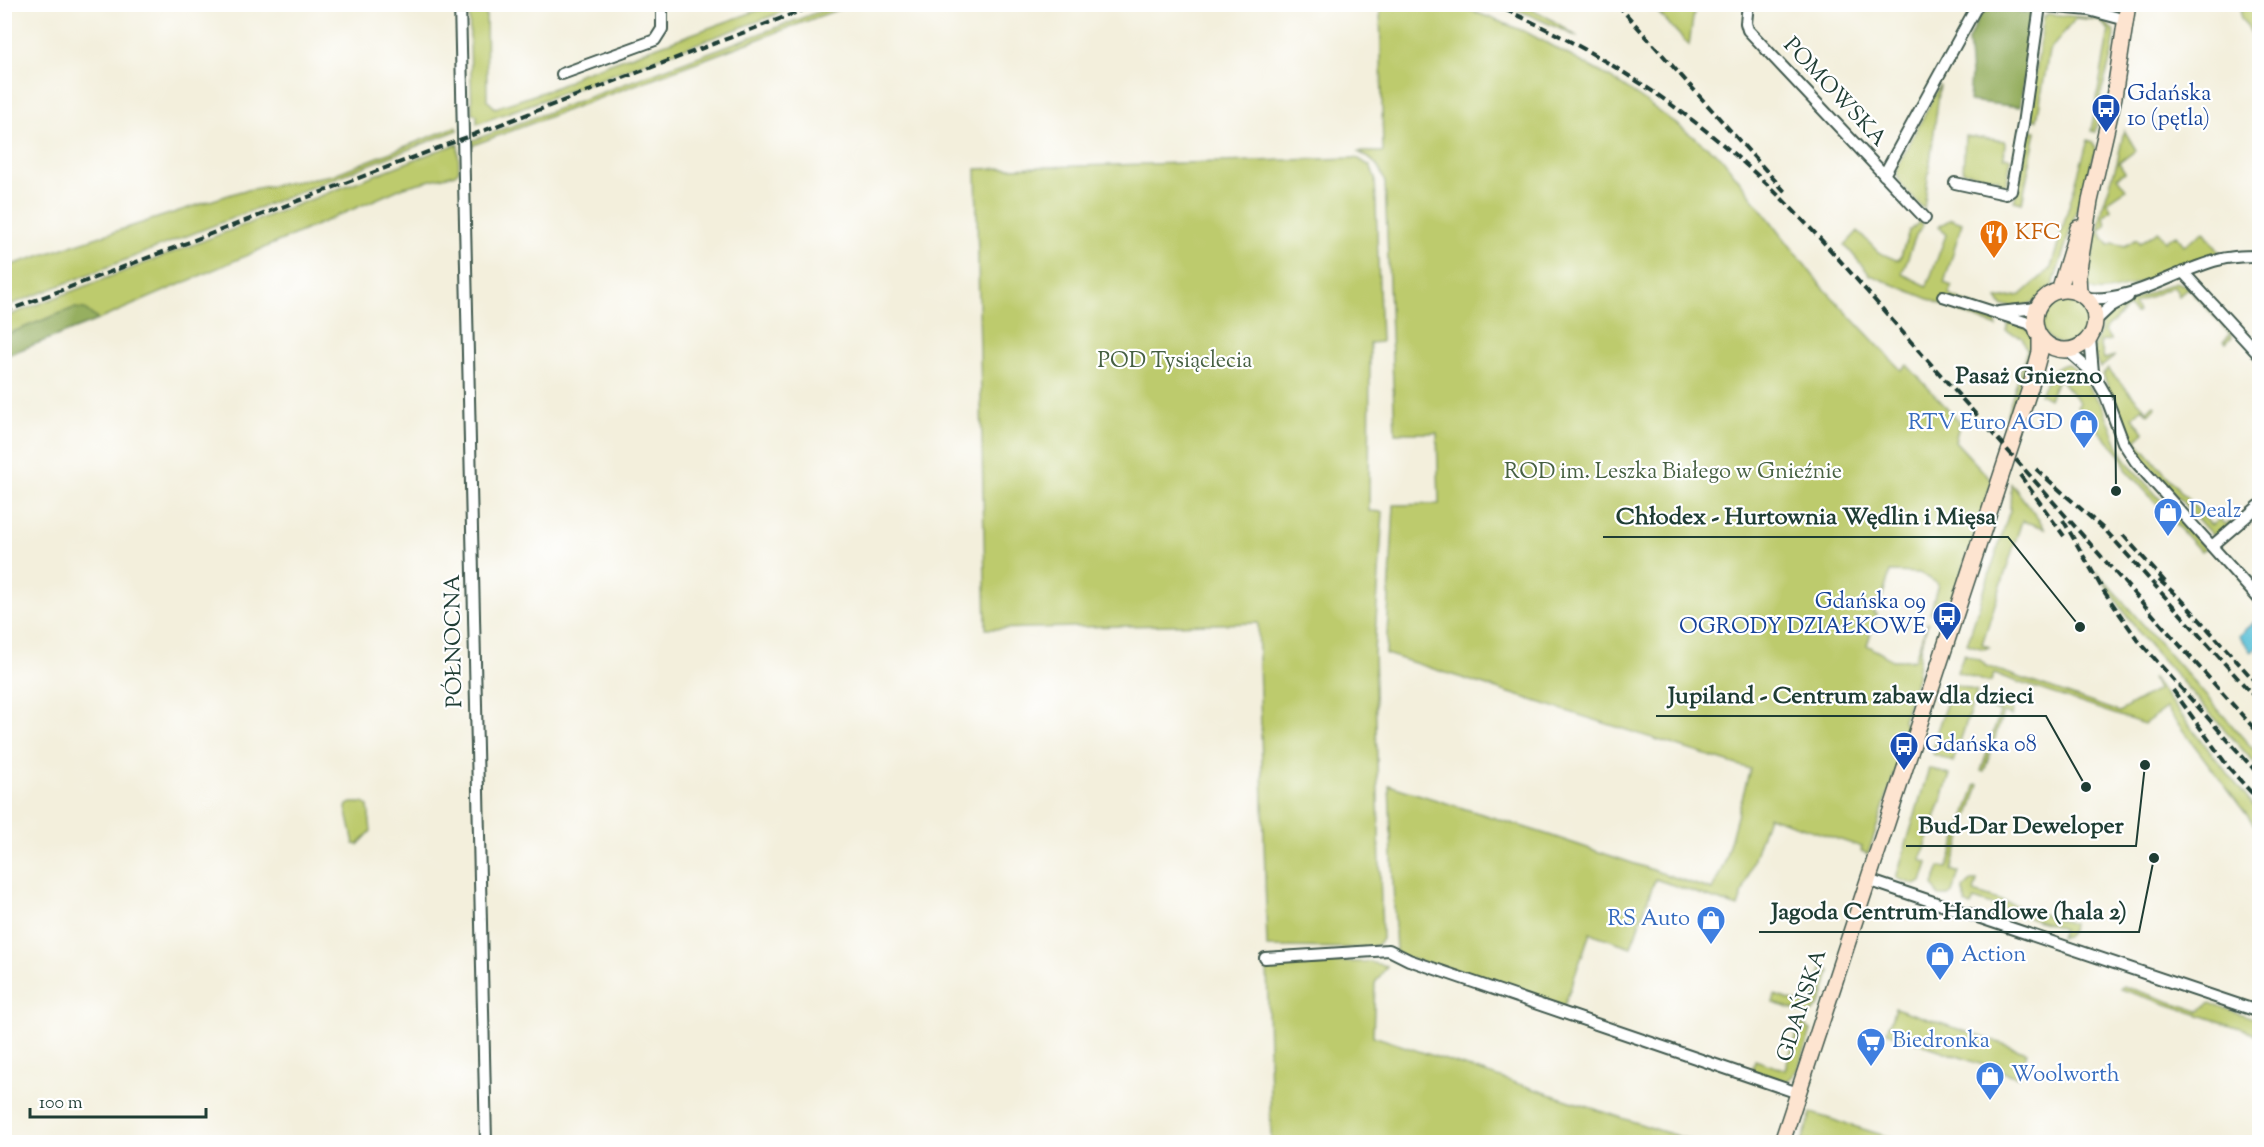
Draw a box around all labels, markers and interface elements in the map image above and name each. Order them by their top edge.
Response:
street label: POMOWSKA [1775,31,1893,155]
place label: Gdańska 10 (pętla) [2127,79,2211,136]
bus stop icon: Gdańska 10 (pętla) [2090,92,2122,134]
restaurant icon: KFC [1978,218,2010,260]
place label: KFC [2015,218,2061,250]
park label: POD Tysiąclecia [1098,346,1252,378]
callout: Pasaż Gniezno [1944,354,2115,396]
text: Pasaż Gniezno [1956,360,2102,394]
place label: RTV Euro AGD [1908,408,2063,440]
shop icon: RTV Euro AGD [2068,408,2100,450]
park label: ROD im. Leszka Białego w Gnieźnie [1504,457,1842,489]
callout: Chłodex - Hurtownia Wędlin i Mięsa [1603,495,2008,537]
shop icon: Dealz [2152,496,2184,538]
place label: Dealz [2189,496,2241,528]
text: Chłodex - Hurtownia Wędlin i Mięsa [1616,501,1997,535]
street label: PÓŁNOCNA [437,574,472,708]
place label: Gdańska 09 OGRODY DZIAŁKOWE [1679,587,1926,644]
bus stop icon: Gdańska 09 OGRODY DZIAŁKOWE [1931,600,1963,642]
callout: Jupiland - Centrum zabaw dla dzieci [1656,674,2046,716]
text: Jupiland - Centrum zabaw dla dzieci [1666,680,2034,714]
bus stop icon: Gdańska 08 [1888,730,1920,772]
place label: Gdańska 08 [1925,730,2037,762]
callout: Bud-Dar Deweloper [1906,804,2136,846]
text: Bud-Dar Deweloper [1918,810,2125,844]
callout: Jagoda Centrum Handlowe (hala 2) [1759,890,2139,932]
text: Jagoda Centrum Handlowe (hala 2) [1769,896,2127,930]
place label: RS Auto [1607,904,1690,936]
shop icon: RS Auto [1695,904,1727,946]
shop icon: Action [1924,940,1956,982]
place label: Action [1961,940,2026,972]
street label: GDAŃSKA [1769,945,1836,1066]
supermarket icon: Biedronka [1855,1026,1887,1068]
place label: Biedronka [1892,1026,1990,1058]
shop icon: Woolworth [1974,1060,2006,1102]
place label: Woolworth [2011,1060,2120,1092]
scale bar [30,1081,206,1119]
text: 100 m [39,1091,83,1117]

